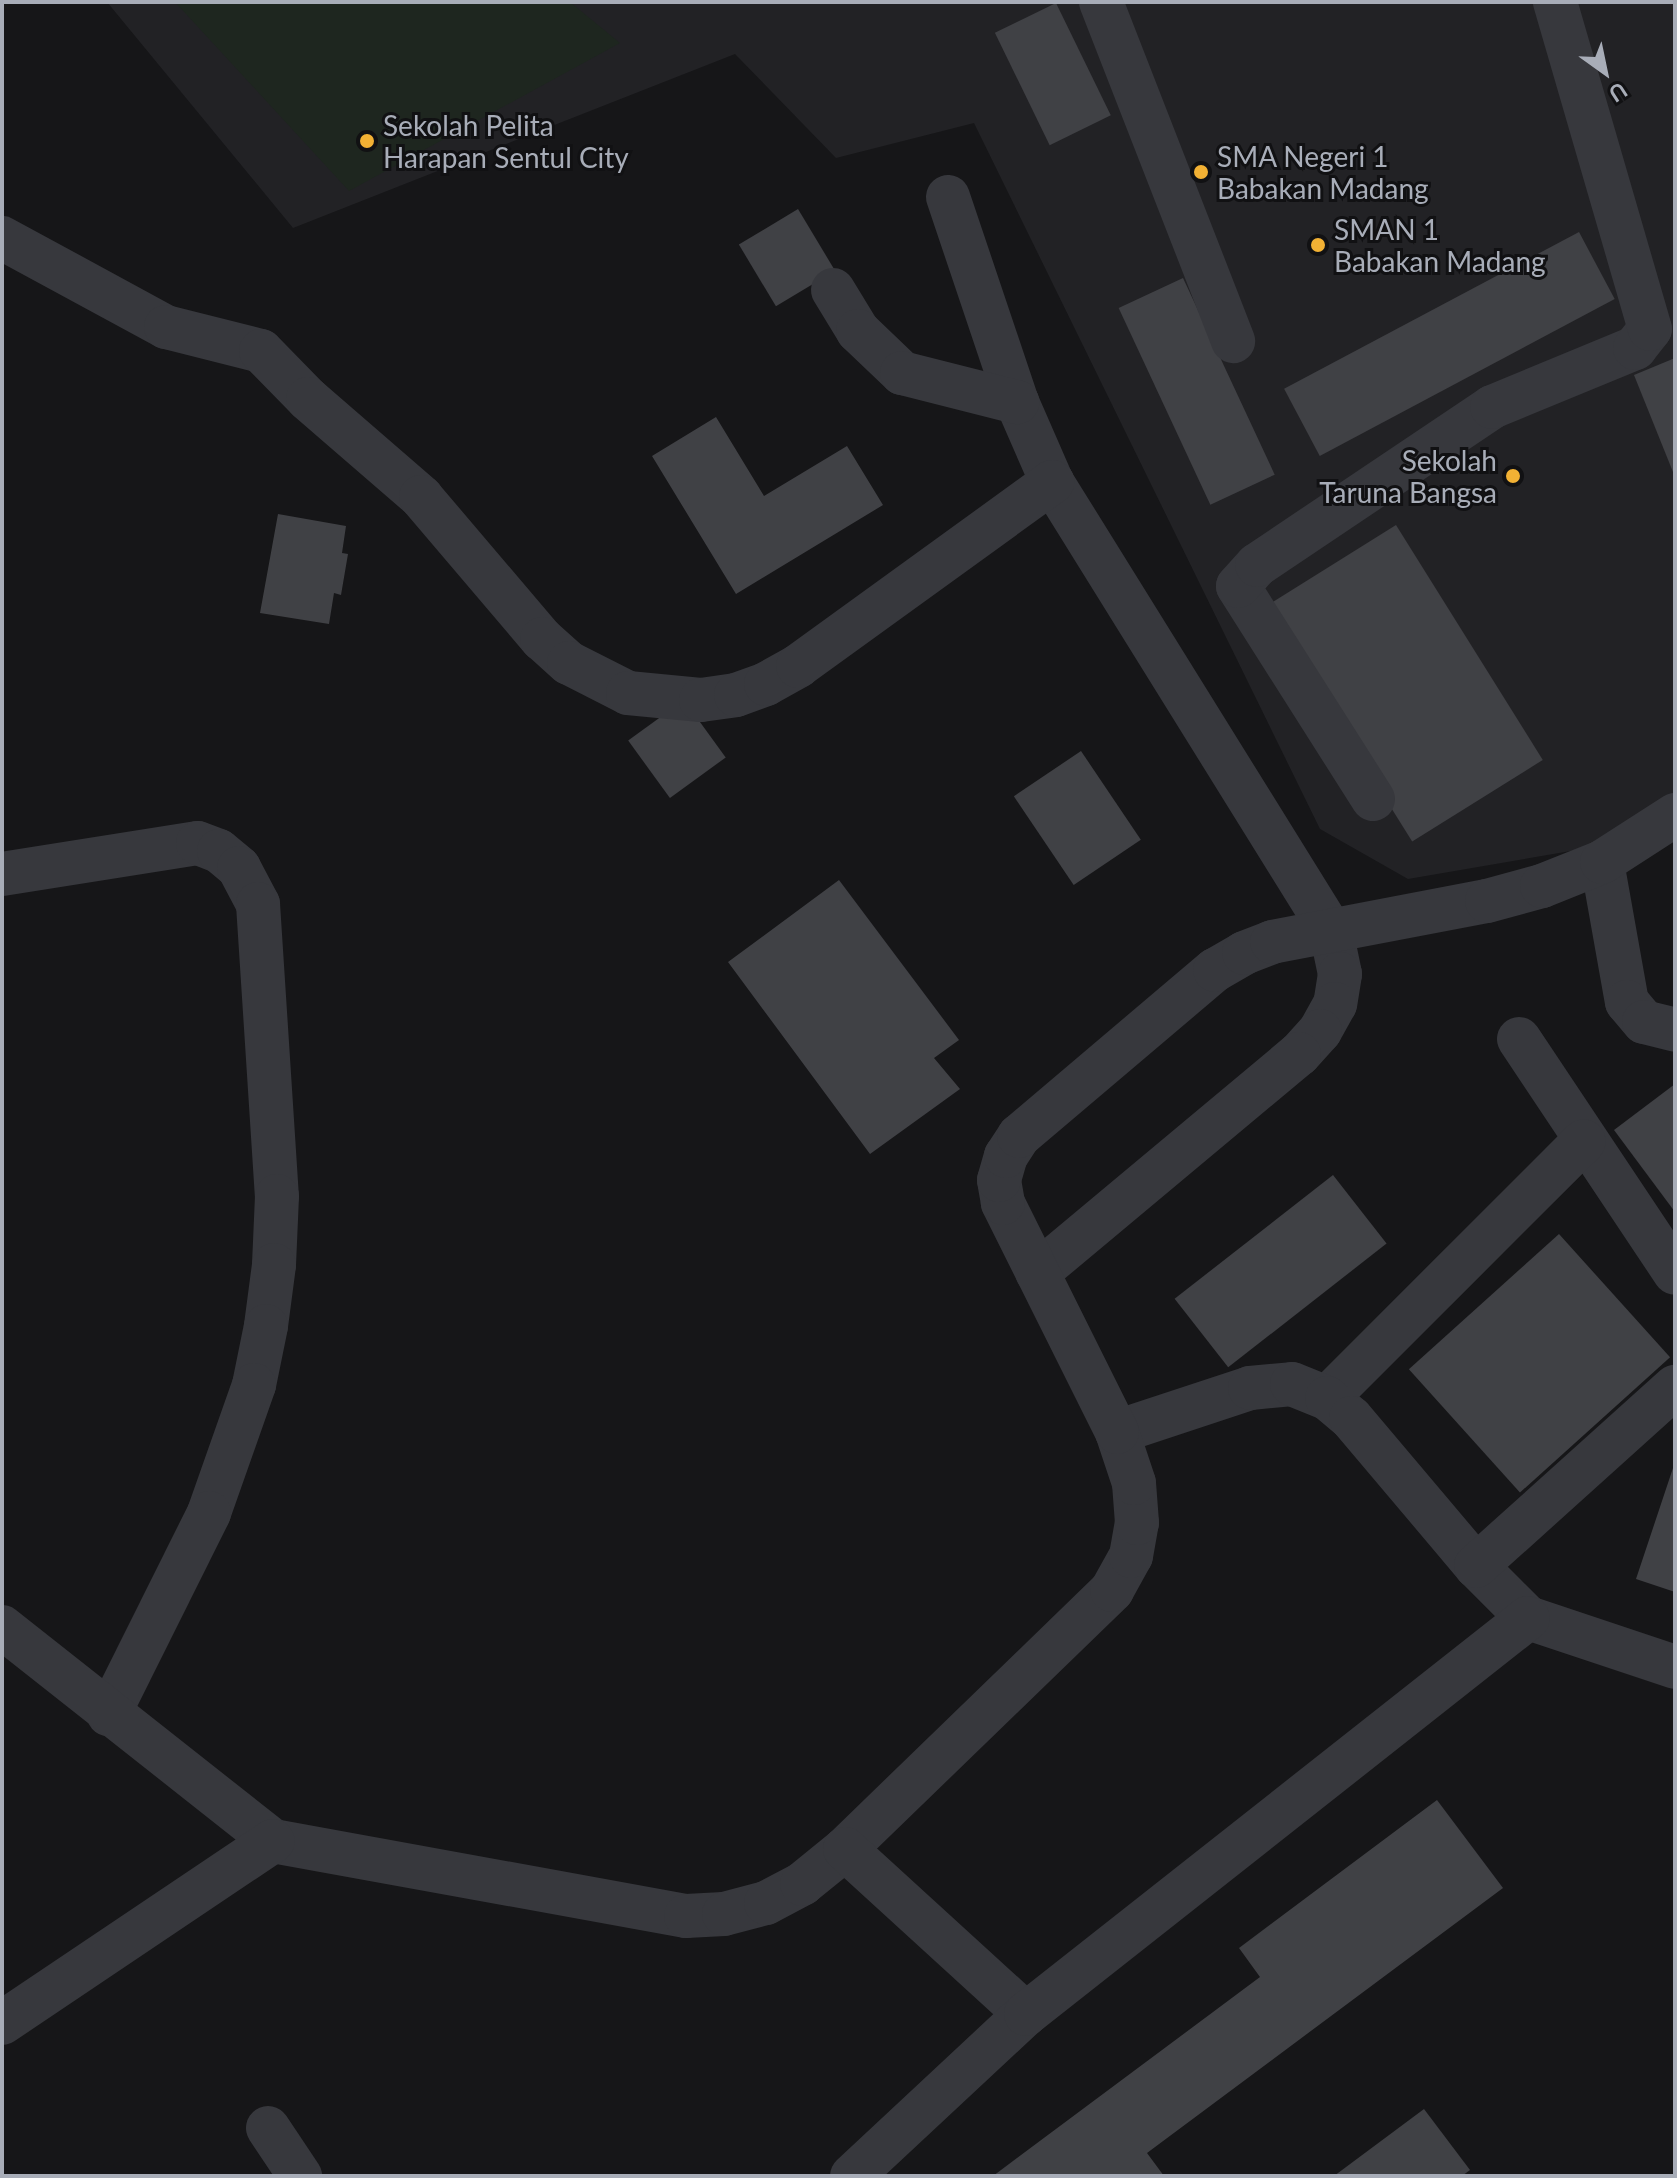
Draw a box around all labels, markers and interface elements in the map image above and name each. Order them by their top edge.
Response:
north arrow [1565,32,1645,112]
text: U [1604,77,1633,108]
place label: Sekolah Pelita Harapan Sentul City [383,108,629,174]
marker: Sekolah Pelita Harapan Sentul City [358,132,376,150]
place label: SMA Negeri 1 Babakan Madang [1217,139,1429,205]
marker: SMA Negeri 1 Babakan Madang [1192,163,1210,181]
place label: SMAN 1 Babakan Madang [1334,212,1546,278]
marker: SMAN 1 Babakan Madang [1309,236,1327,254]
place label: Sekolah Taruna Bangsa [1319,443,1497,509]
marker: Sekolah Taruna Bangsa [1504,467,1522,485]

